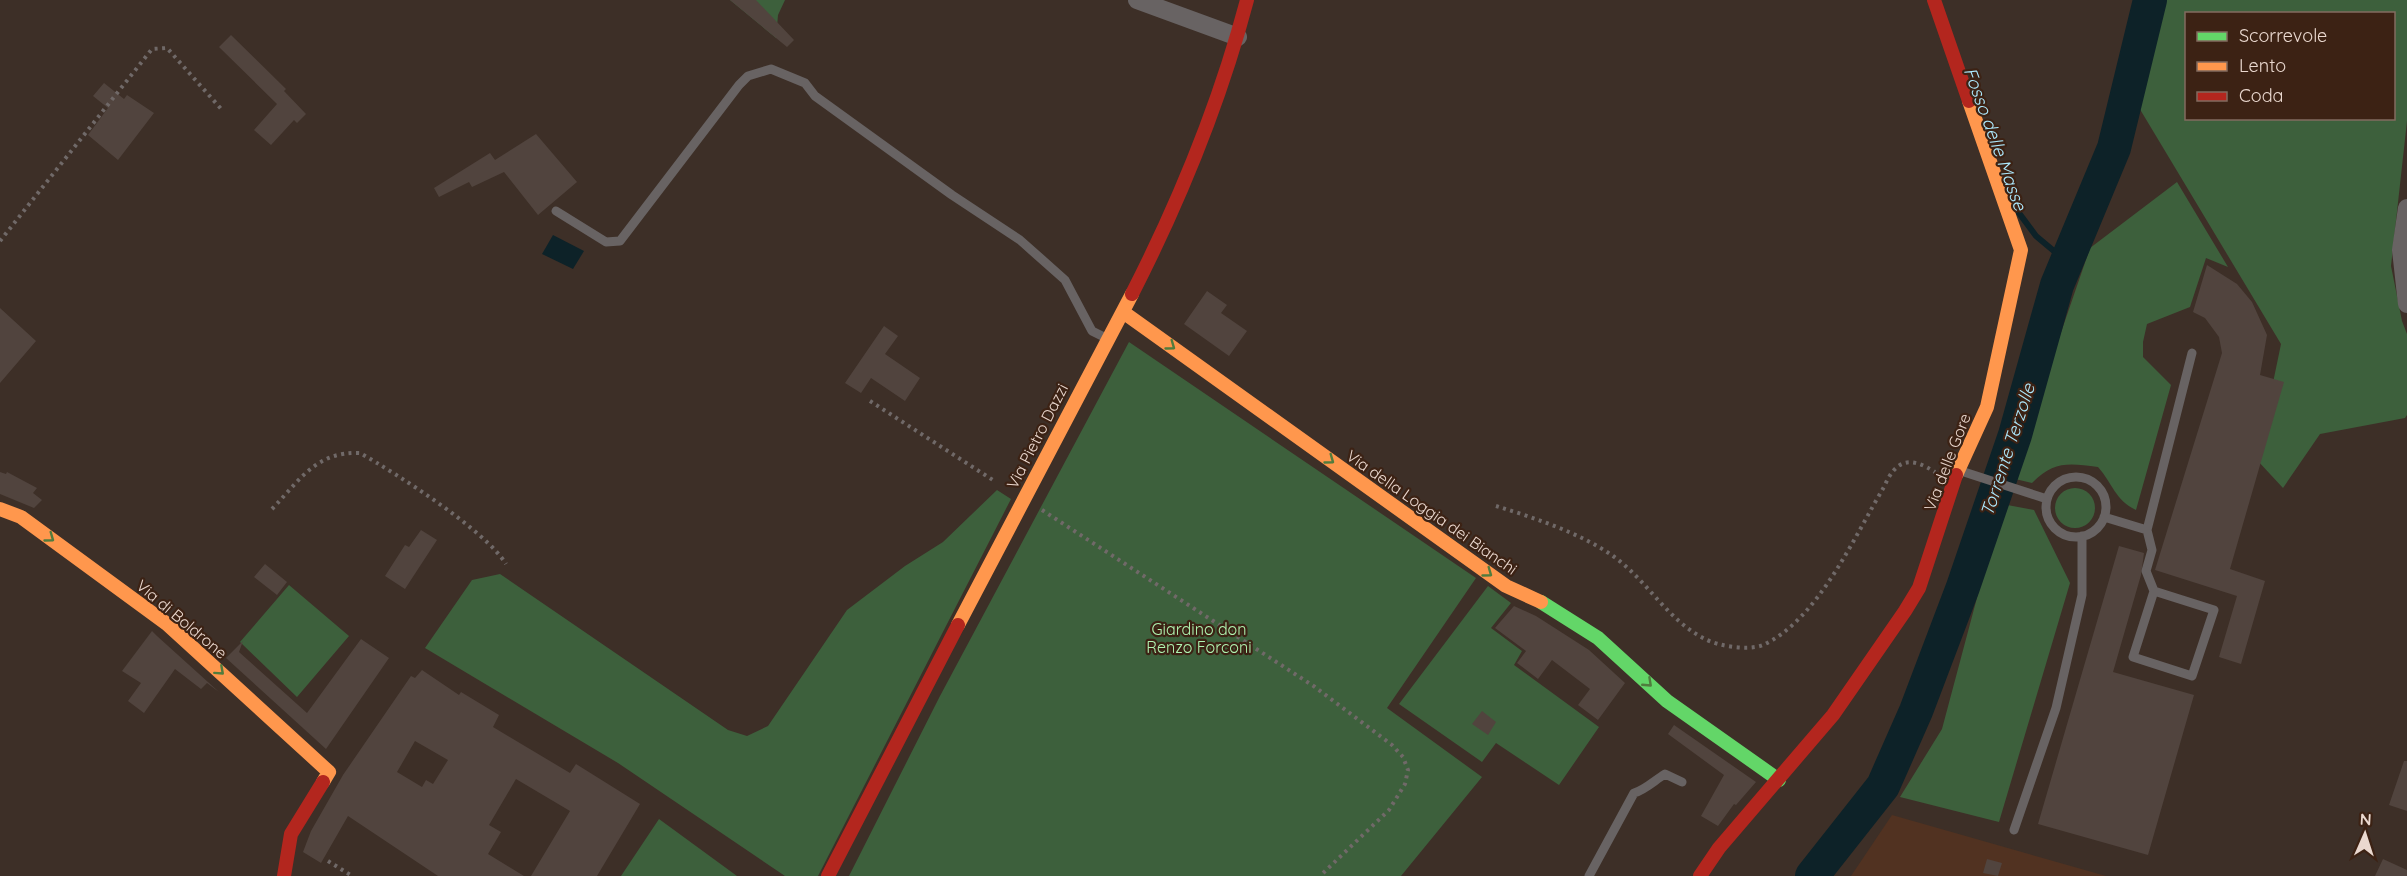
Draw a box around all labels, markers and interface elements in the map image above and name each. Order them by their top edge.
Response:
legend [2185,12,2395,120]
text: Scorrevole [2239,24,2327,47]
text: Lento [2239,54,2286,77]
water label: Fosso delle Masse [1959,64,2032,214]
text: Coda [2239,84,2283,107]
one-way arrow [1165,339,1176,350]
street label: Via Pietro Dazzi [1002,380,1072,492]
water label: Torrente Terzolle [1975,380,2040,519]
street label: Via delle Gore [1919,410,1975,514]
street label: Via della Loggia dei Bianchi [1343,445,1521,579]
one-way arrow [1323,453,1334,464]
one-way arrow [44,531,55,542]
one-way arrow [1482,566,1493,577]
street label: Via di Boldrone [132,575,232,663]
park label: Giardino don Renzo Forconi [1146,619,1252,657]
one-way arrow [212,664,223,675]
one-way arrow [1641,676,1651,687]
north arrow [2335,804,2395,864]
text: N [2359,809,2372,829]

